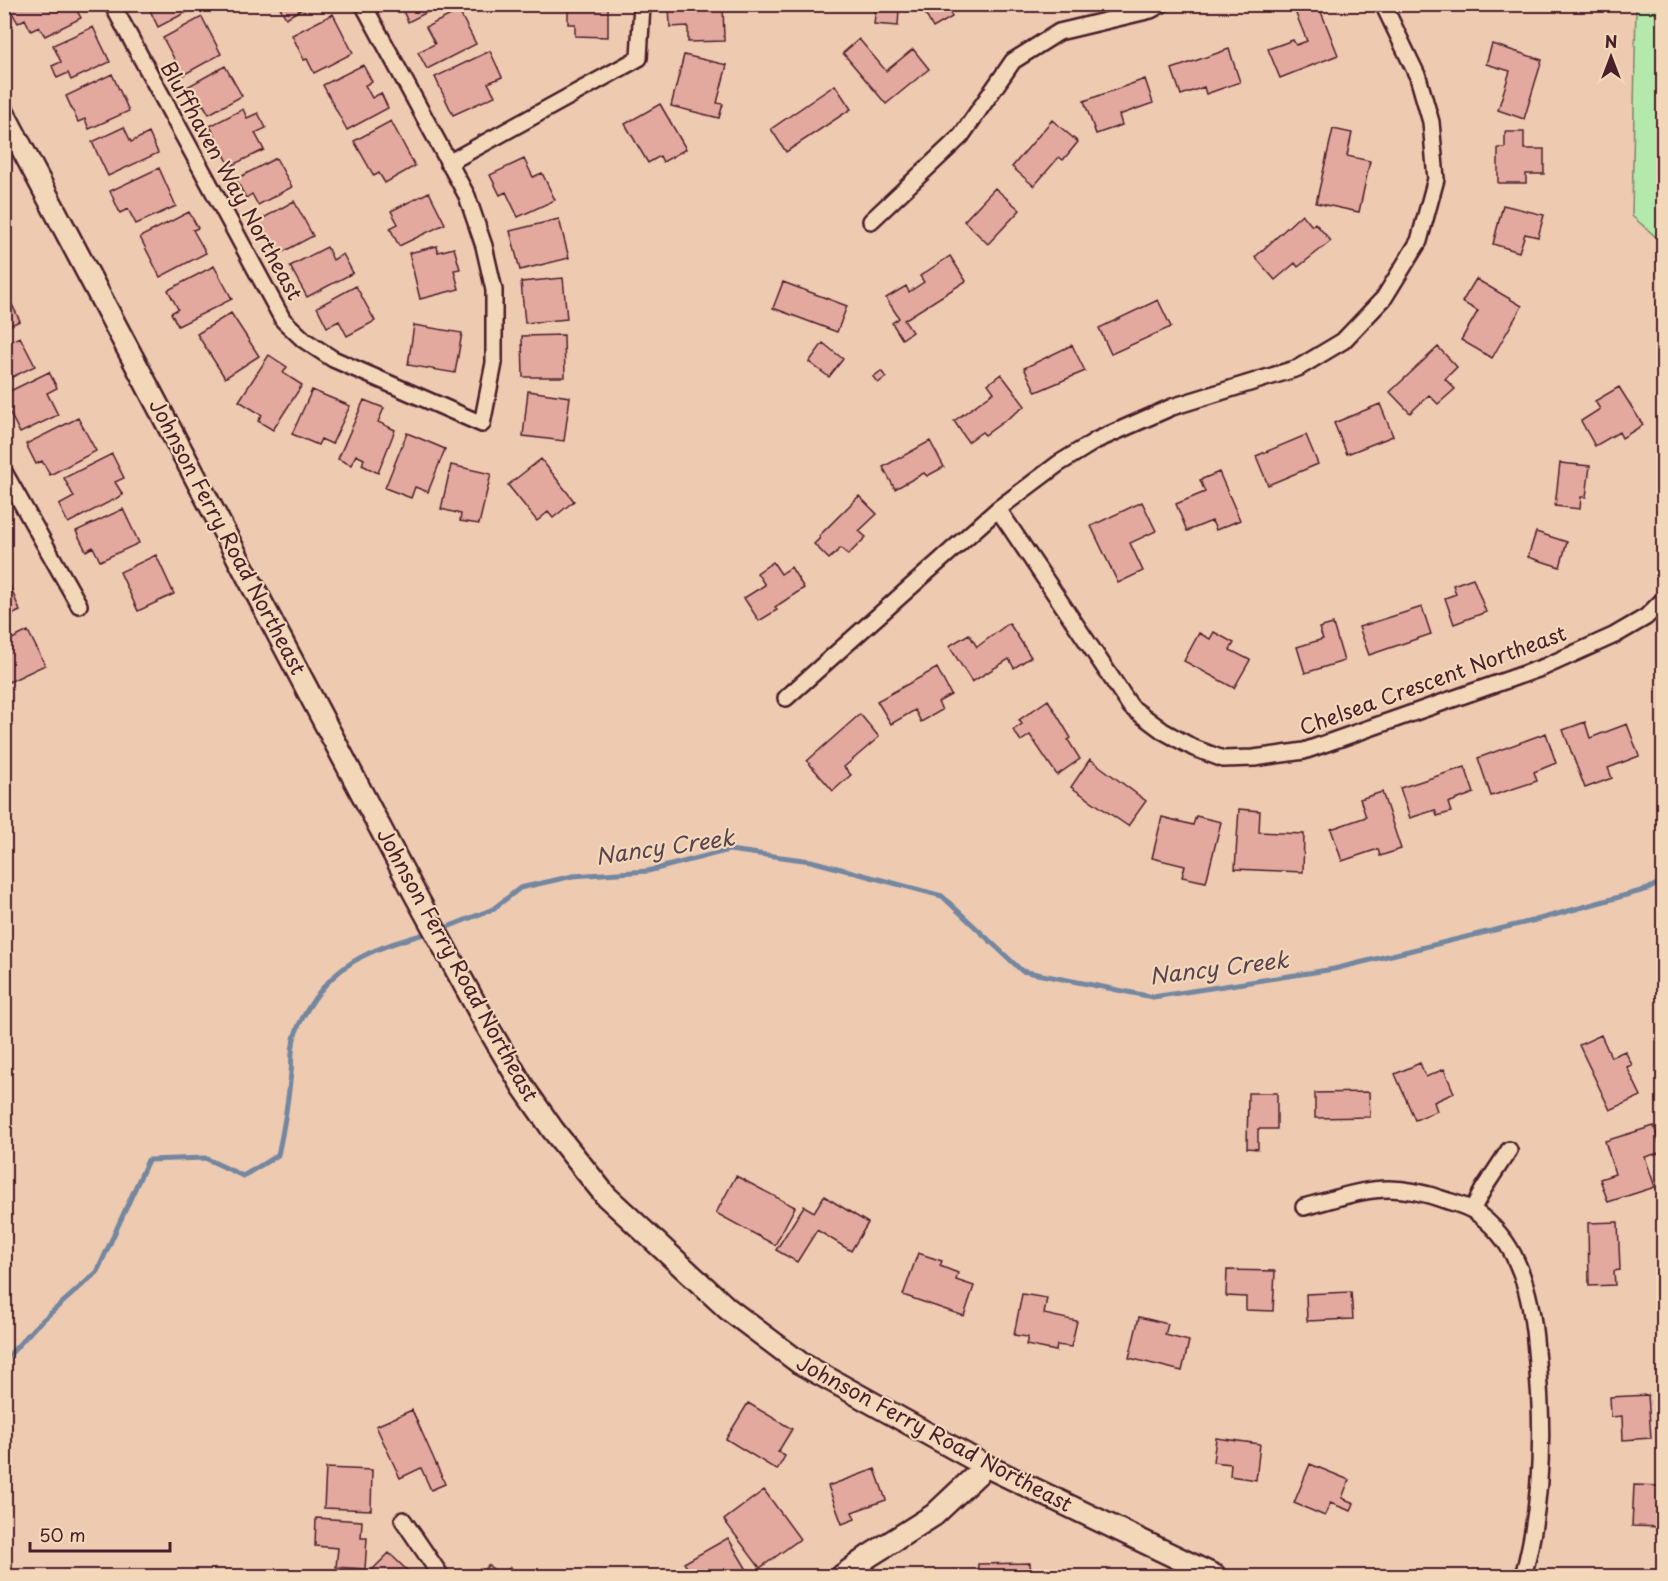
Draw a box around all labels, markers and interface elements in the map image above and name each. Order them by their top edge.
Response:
north arrow [1581,27,1641,87]
text: N [1605,29,1617,53]
street label: Bluffhaven Way Northeast [154,55,312,305]
street label: Johnson Ferry Road Northeast [142,392,315,680]
street label: Chelsea Crescent Northeast [1294,616,1570,742]
water label: Nancy Creek [593,819,738,872]
street label: Johnson Ferry Road Northeast [370,821,548,1107]
water label: Nancy Creek [1148,941,1292,991]
street label: Johnson Ferry Road Northeast [791,1346,1079,1519]
scale bar [30,1515,170,1553]
text: 50 m [39,1521,86,1548]

